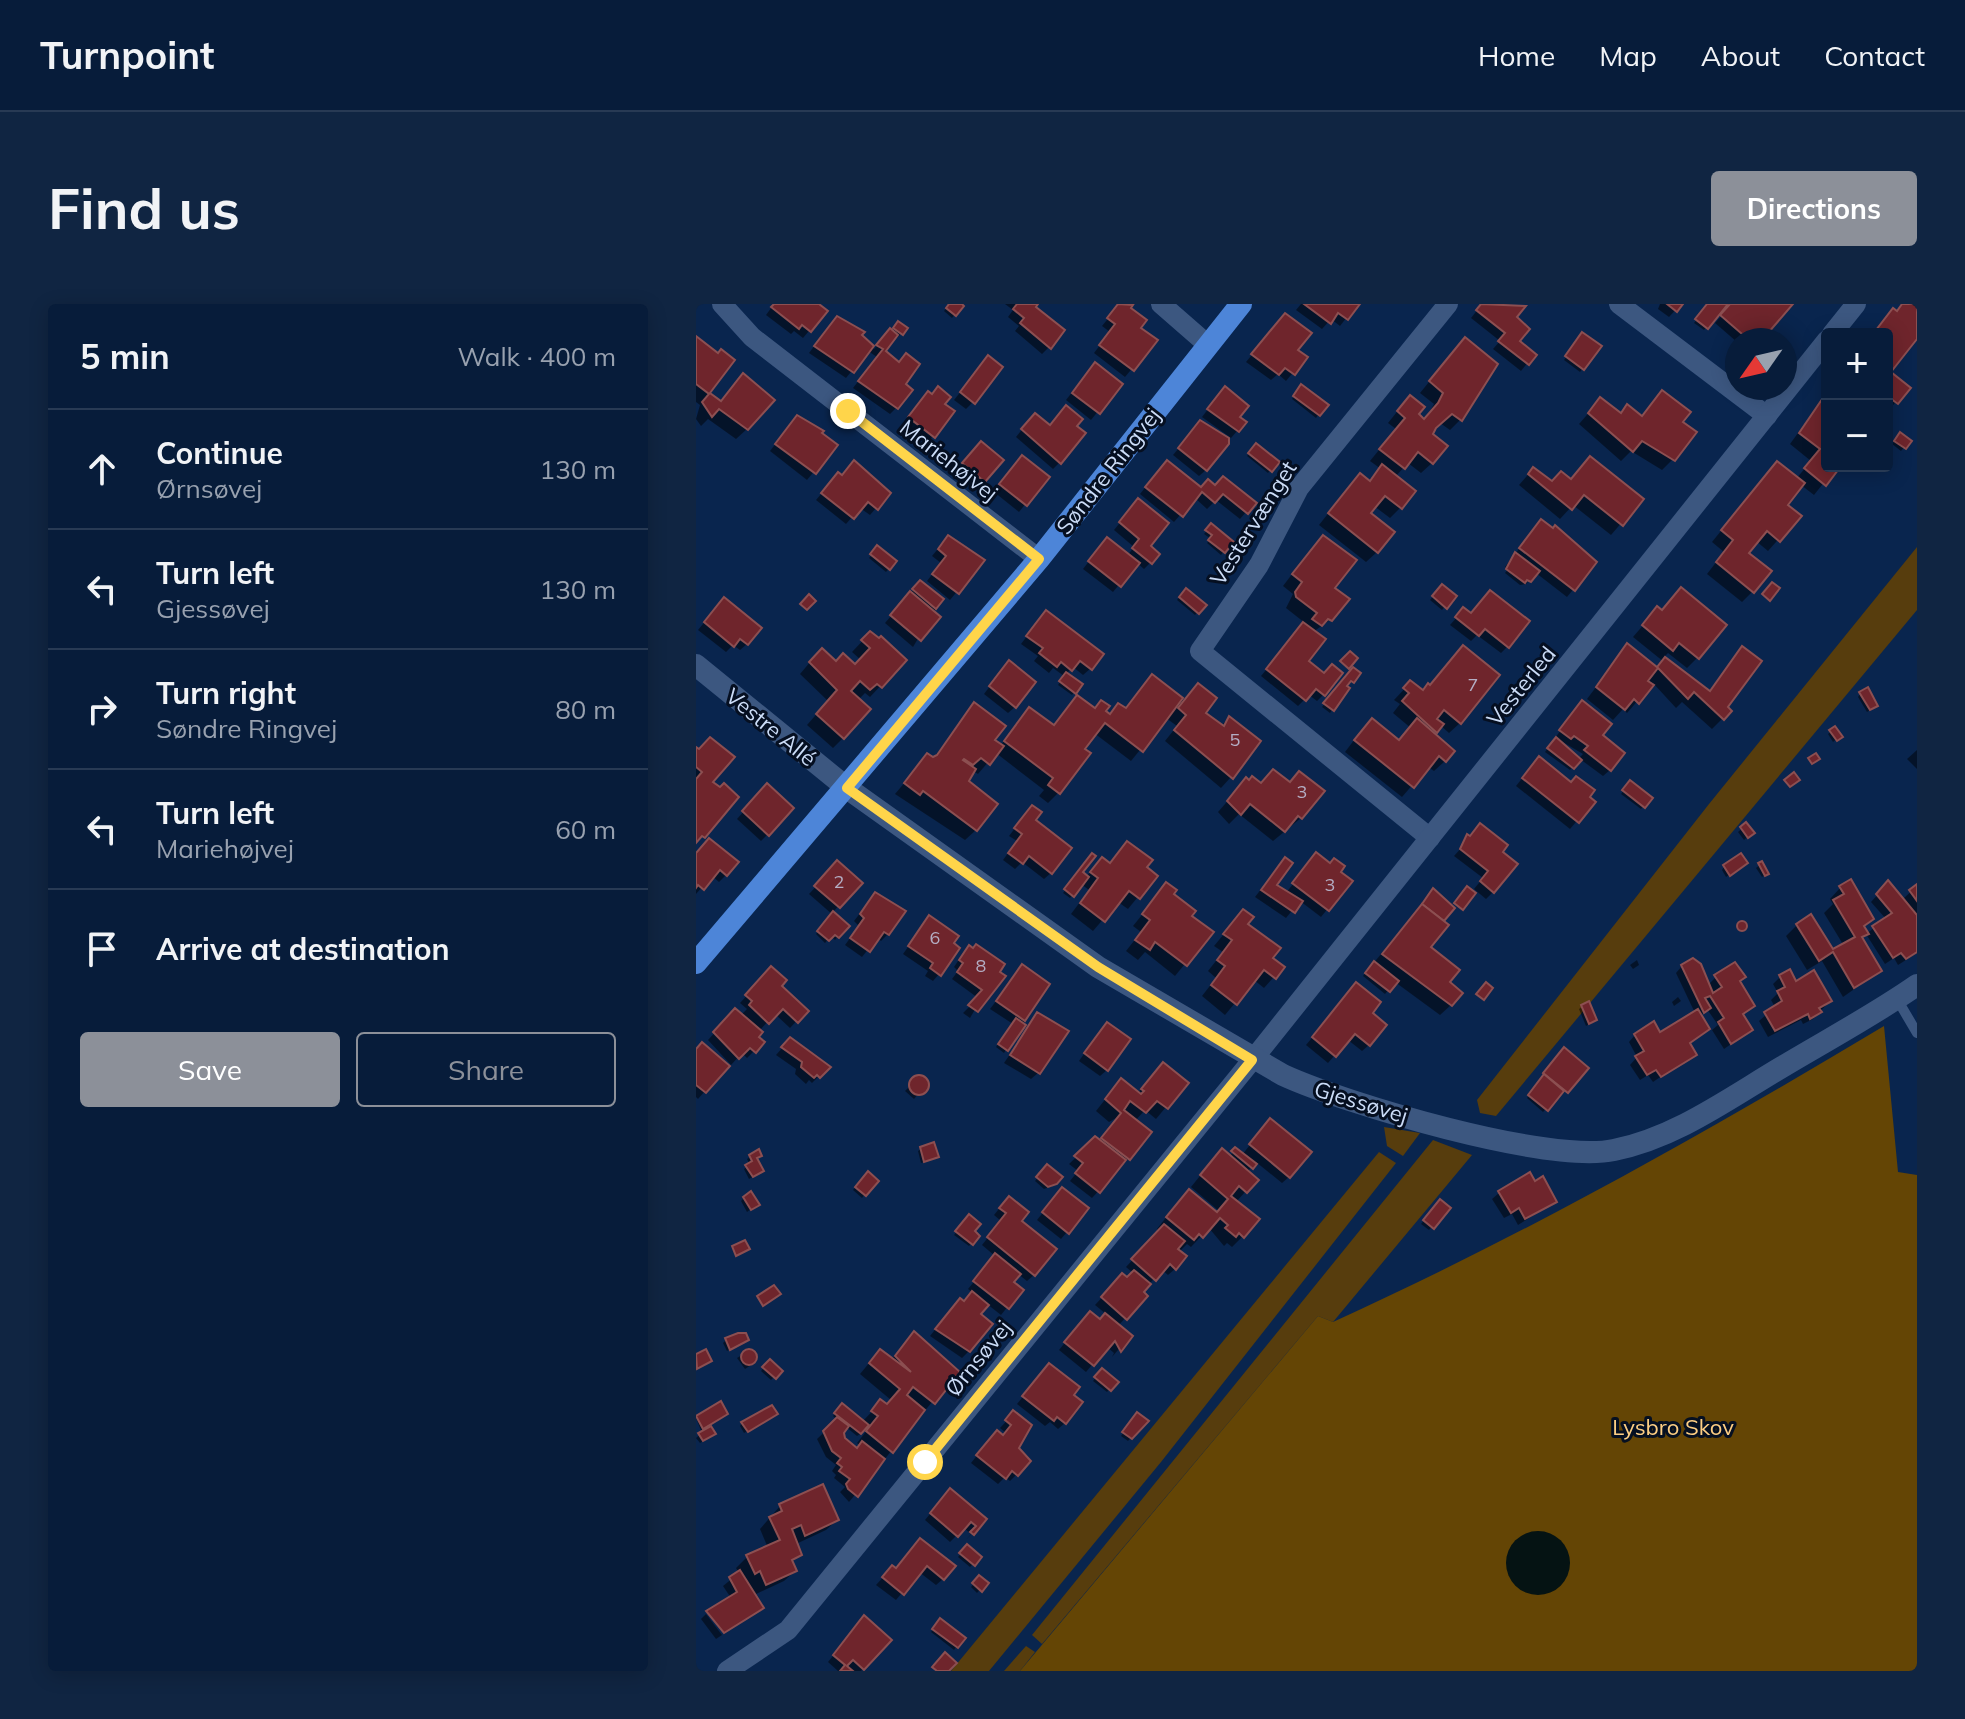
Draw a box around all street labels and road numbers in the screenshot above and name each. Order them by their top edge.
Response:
street label: Søndre Ringvej [1050,402,1166,540]
street label: Mariehøjvej [894,413,1004,507]
street label: Vestervænget [1204,455,1303,591]
street label: Vesterled [1480,640,1562,732]
street label: Vestre Allé [720,682,822,772]
street label: Gjessøvej [1311,1075,1411,1129]
street label: Ørnsøvej [939,1314,1017,1402]

